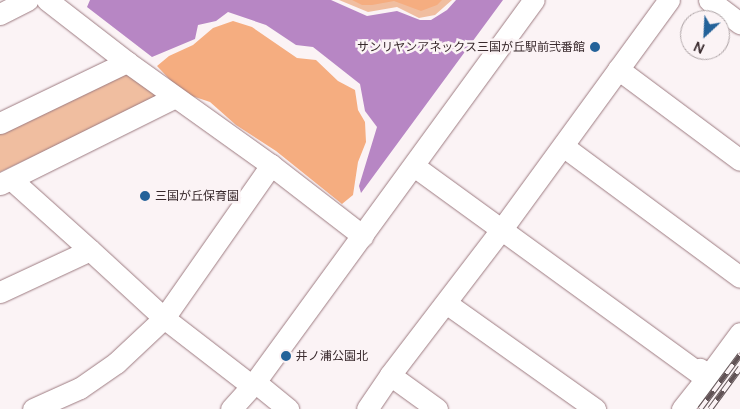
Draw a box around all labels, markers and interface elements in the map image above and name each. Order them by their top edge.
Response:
north arrow [680,10,730,60]
text: N [690,37,707,59]
place label: サンリヤンアネックス三国が丘駅前弐番館 [357,40,585,54]
marker: サンリヤンアネックス三国が丘駅前弐番館 [589,41,601,53]
place label: 三国が丘保育園 [155,189,239,203]
marker: 三国が丘保育園 [139,190,151,202]
place label: 井ノ浦公園北 [296,349,368,363]
marker: 井ノ浦公園北 [280,350,292,362]

